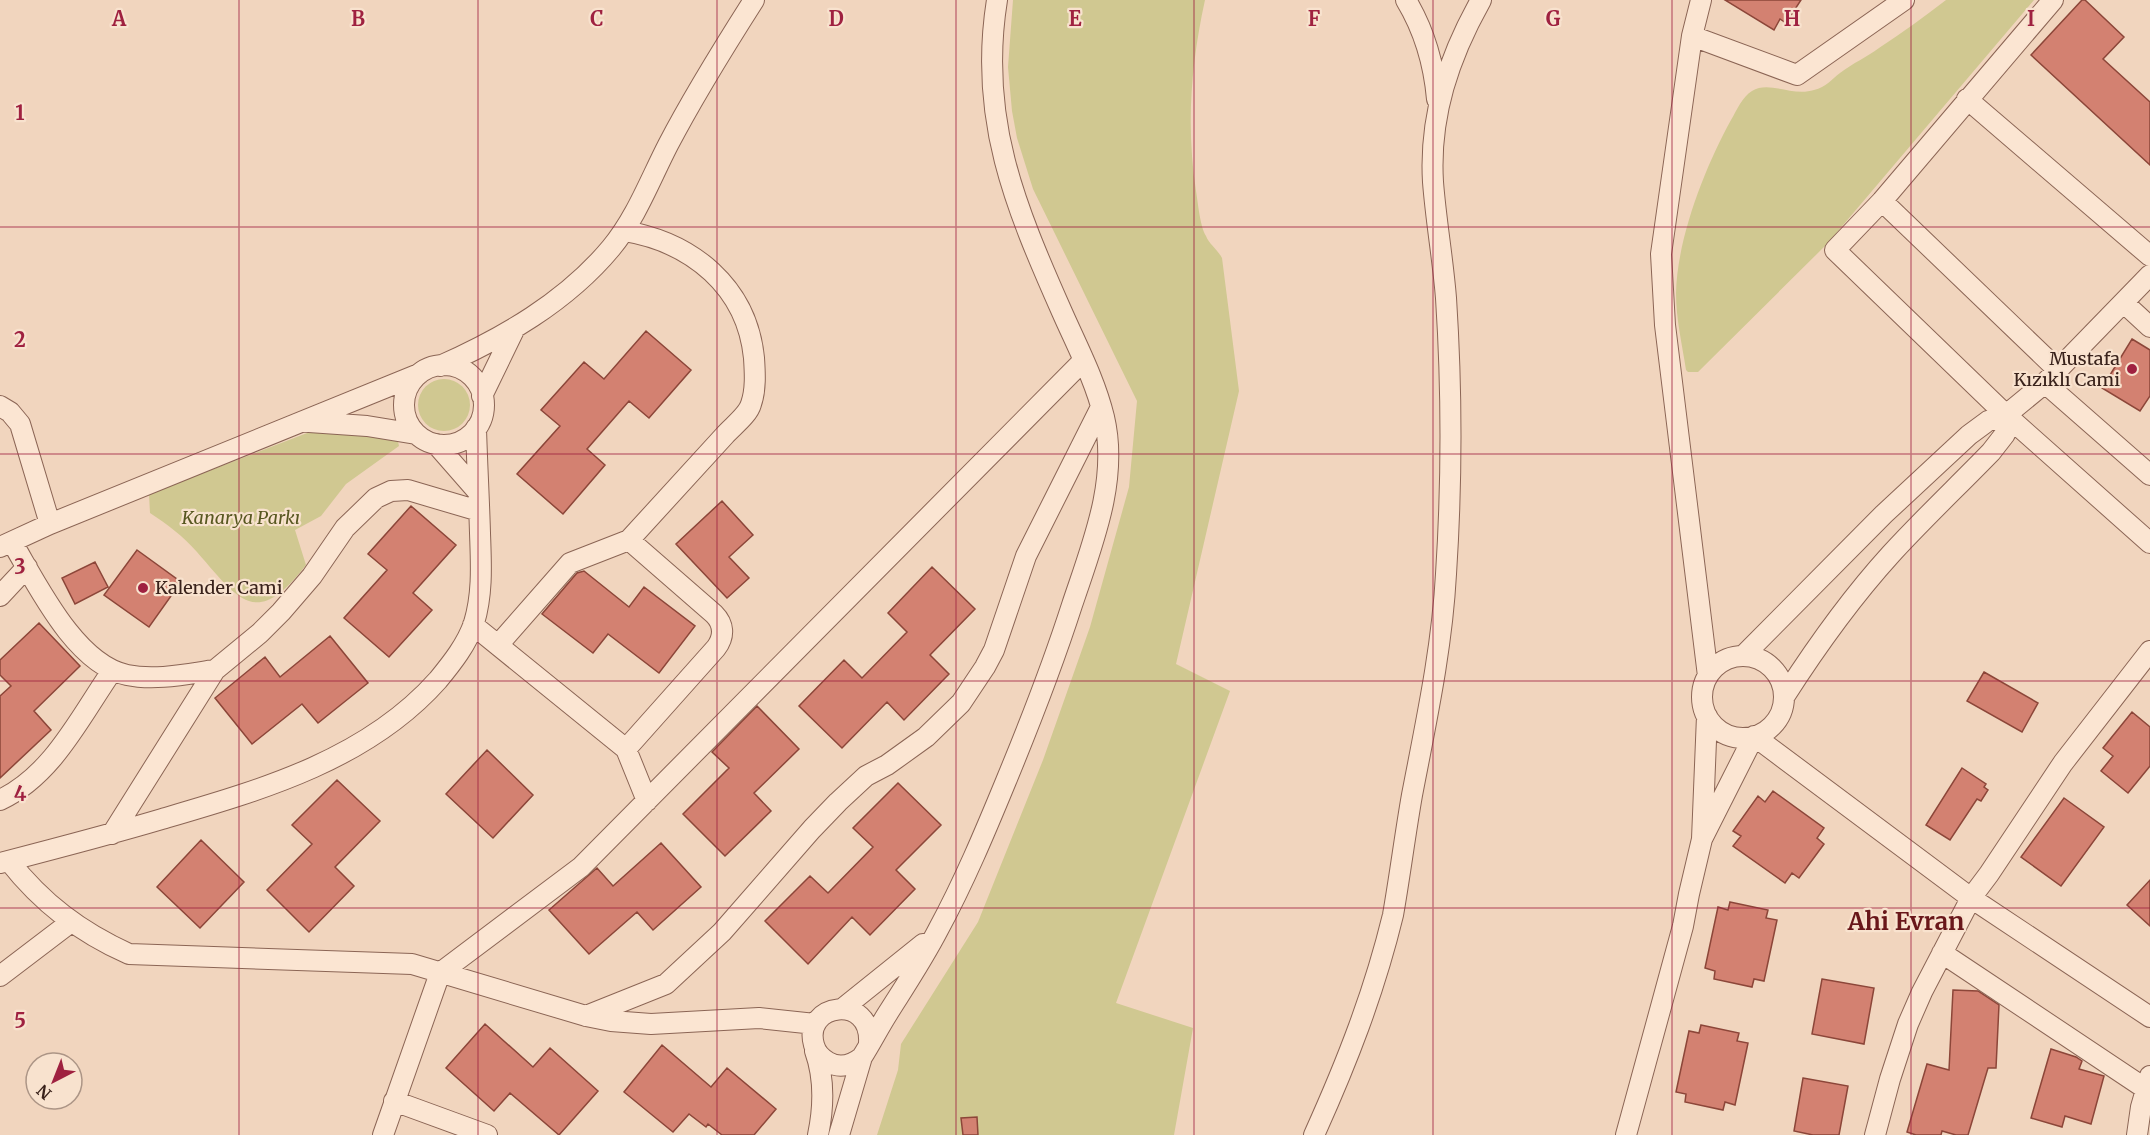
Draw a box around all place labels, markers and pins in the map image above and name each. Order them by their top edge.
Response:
place label: Mustafa Kızıklı Cami [2013,347,2120,391]
marker: Mustafa Kızıklı Cami [2125,362,2139,376]
place label: Kalender Cami [155,576,283,599]
marker: Kalender Cami [136,581,150,595]

